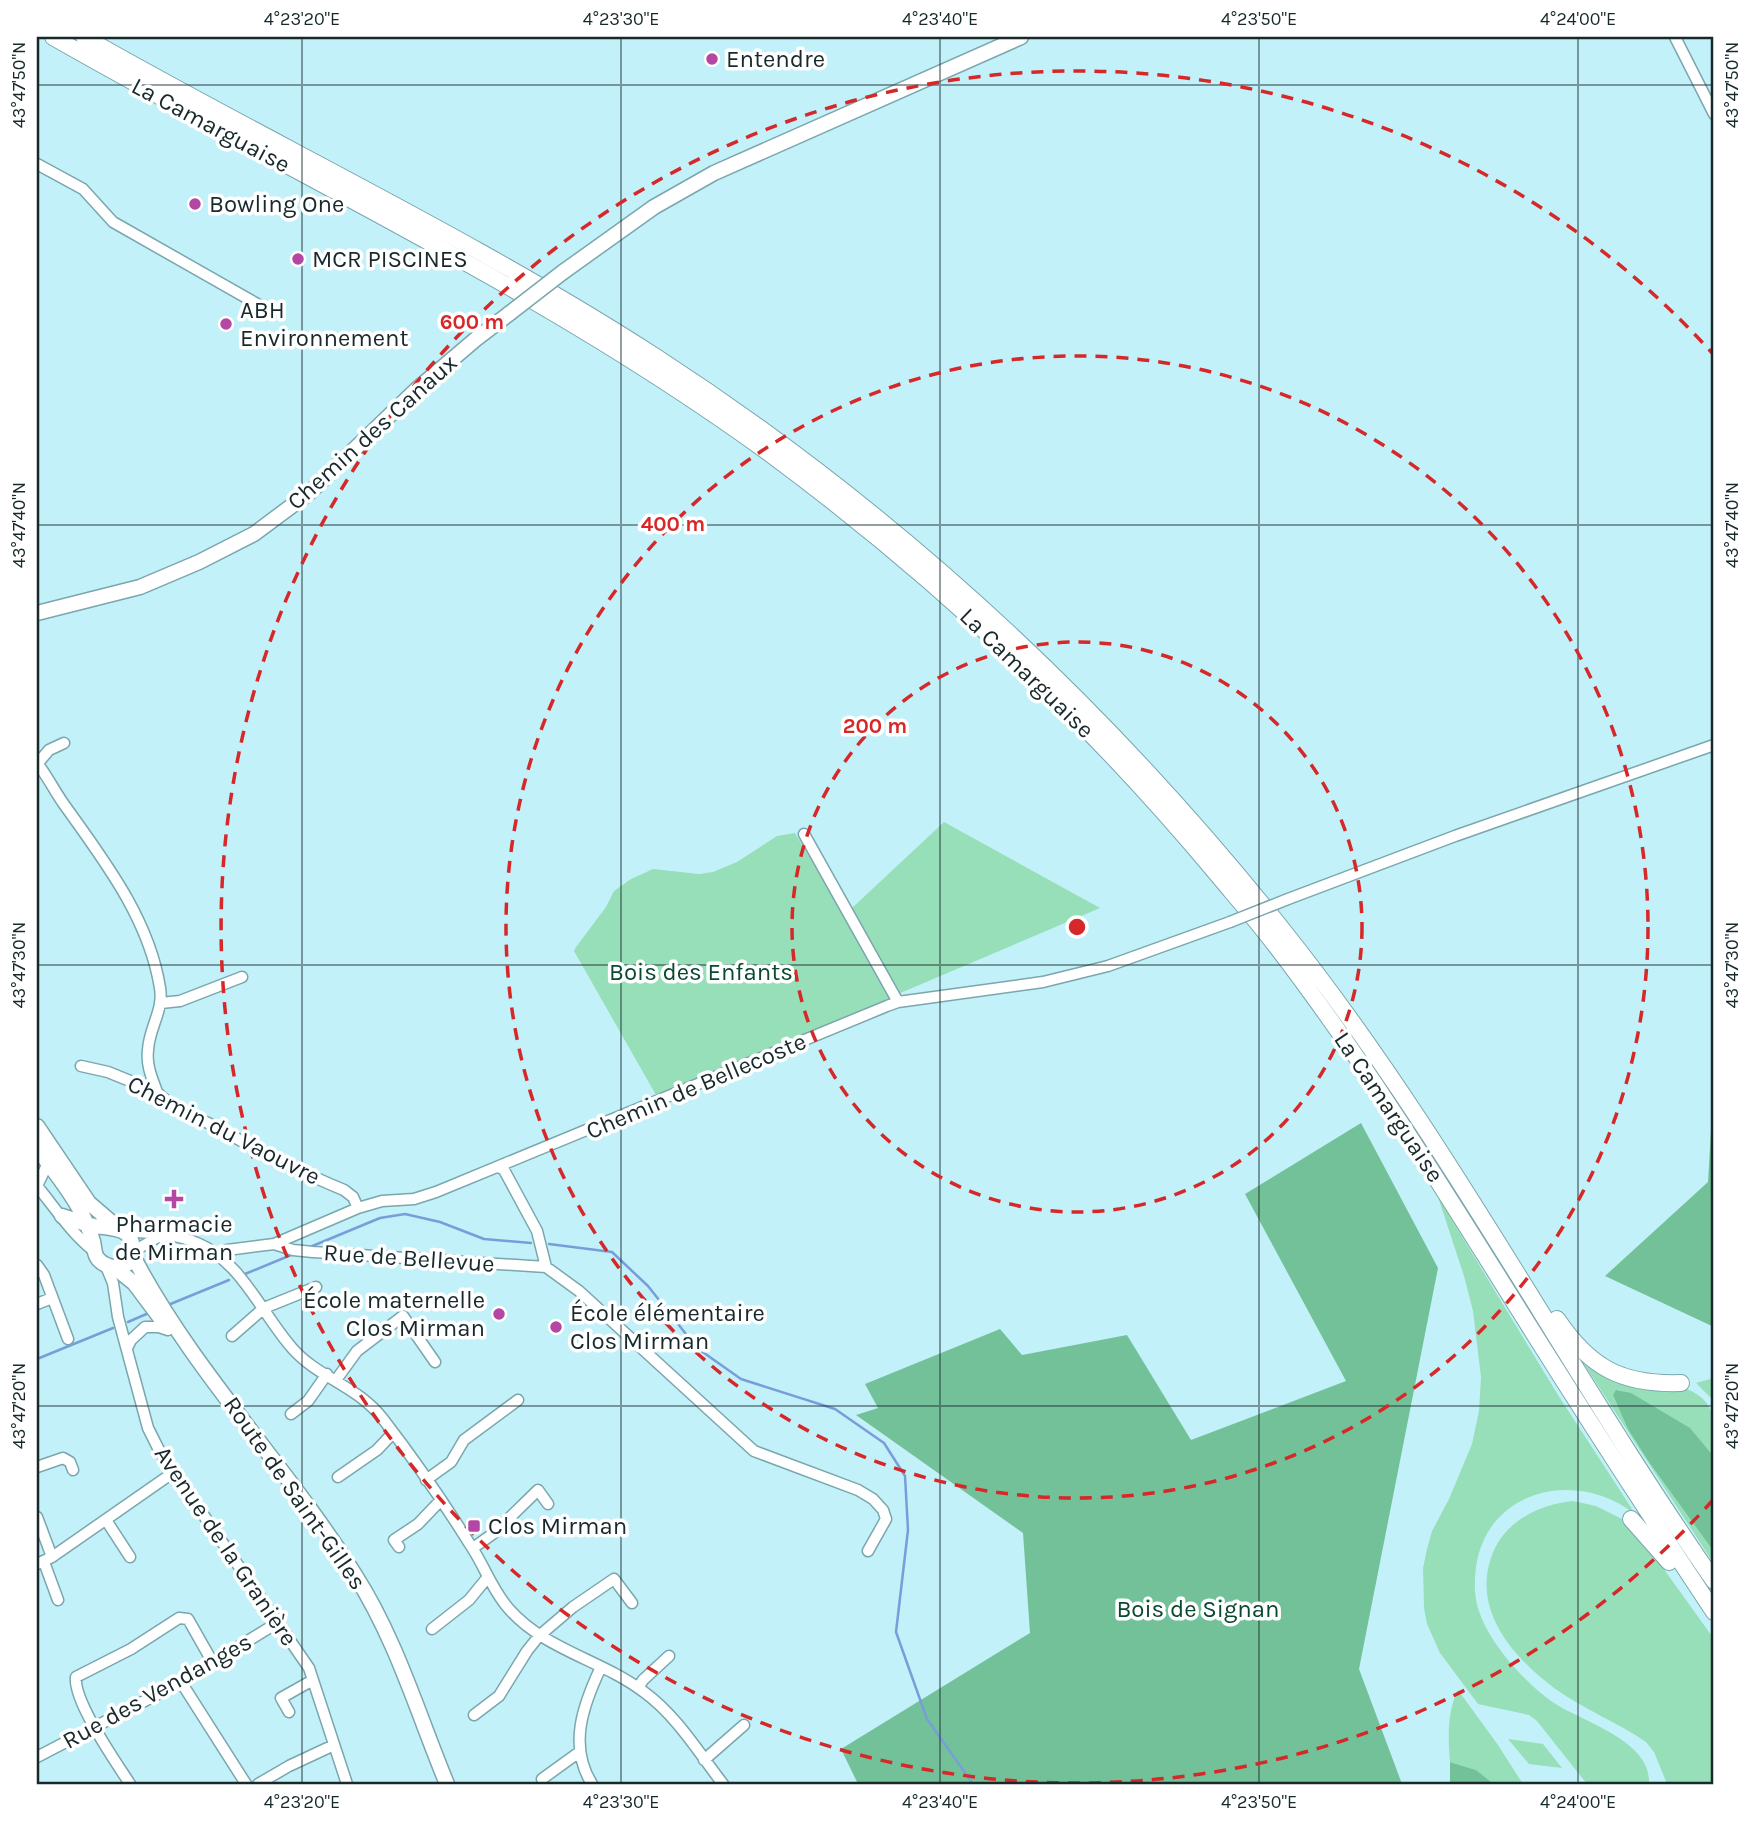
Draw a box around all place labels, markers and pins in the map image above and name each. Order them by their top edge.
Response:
place label: Entendre [726,45,825,73]
marker: Entendre [704,51,720,67]
place label: Bowling One [209,190,344,218]
marker: Bowling One [187,196,203,212]
place label: MCR PISCINES [312,245,468,273]
marker: MCR PISCINES [290,251,306,267]
place label: ABH Environnement [240,296,409,352]
marker: ABH Environnement [218,316,234,332]
centre of rings [1065,915,1089,939]
marker: Pharmacie de Mirman [166,1191,182,1207]
place label: Pharmacie de Mirman [115,1210,233,1266]
place label: École maternelle Clos Mirman [303,1285,485,1342]
place label: École élémentaire Clos Mirman [570,1298,765,1355]
marker: École maternelle Clos Mirman [491,1306,507,1322]
marker: École élémentaire Clos Mirman [548,1319,564,1335]
place label: Clos Mirman [488,1512,627,1540]
marker: Clos Mirman [466,1518,482,1534]

